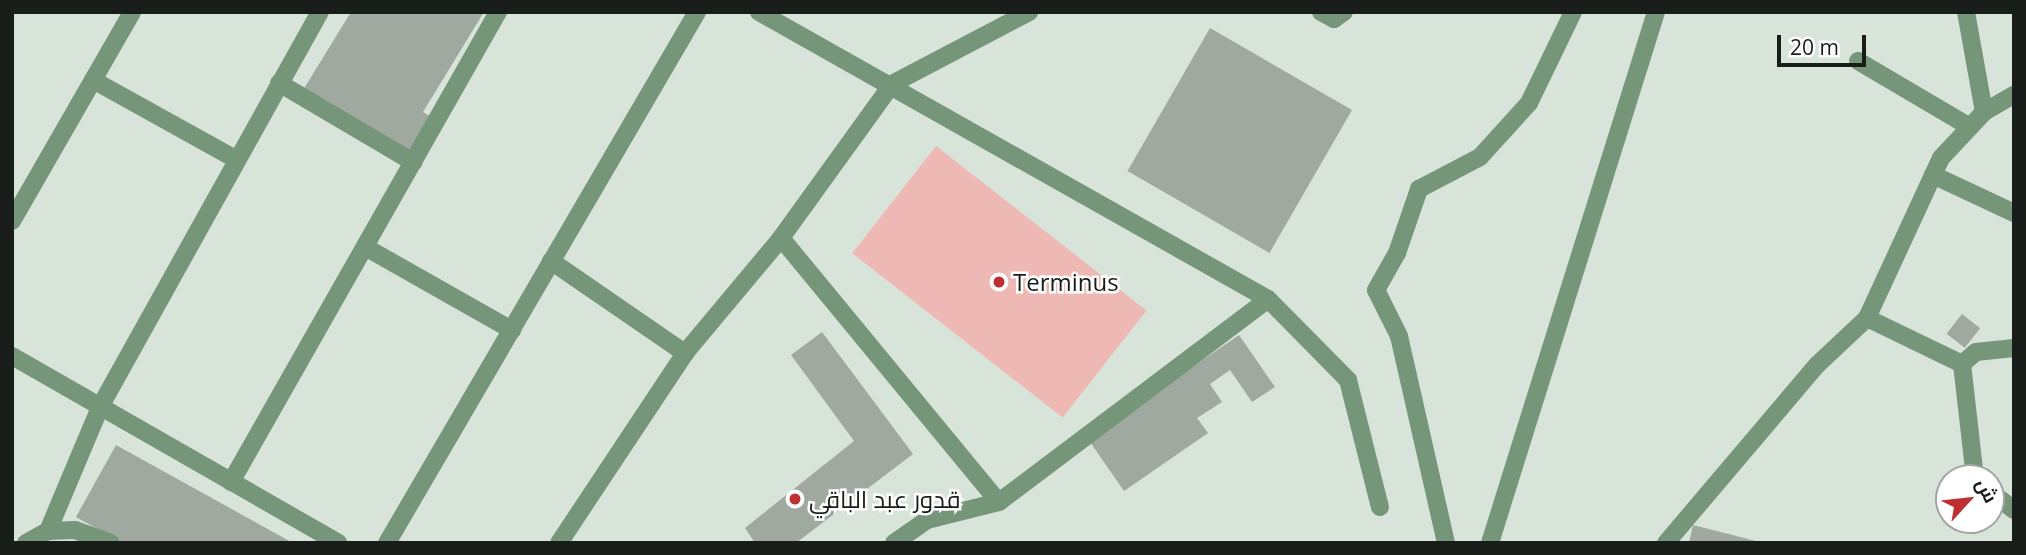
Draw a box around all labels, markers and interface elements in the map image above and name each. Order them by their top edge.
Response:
scale bar [1781,21,1870,65]
text: 20 m [1790,33,1839,61]
place label: Terminus [1013,268,1119,296]
marker: Terminus [991,274,1007,290]
north arrow [1935,464,2005,534]
text: ش [1970,474,2004,507]
place label: قدور عبد الباقي [809,485,961,513]
marker: قدور عبد الباقي [787,491,803,507]

